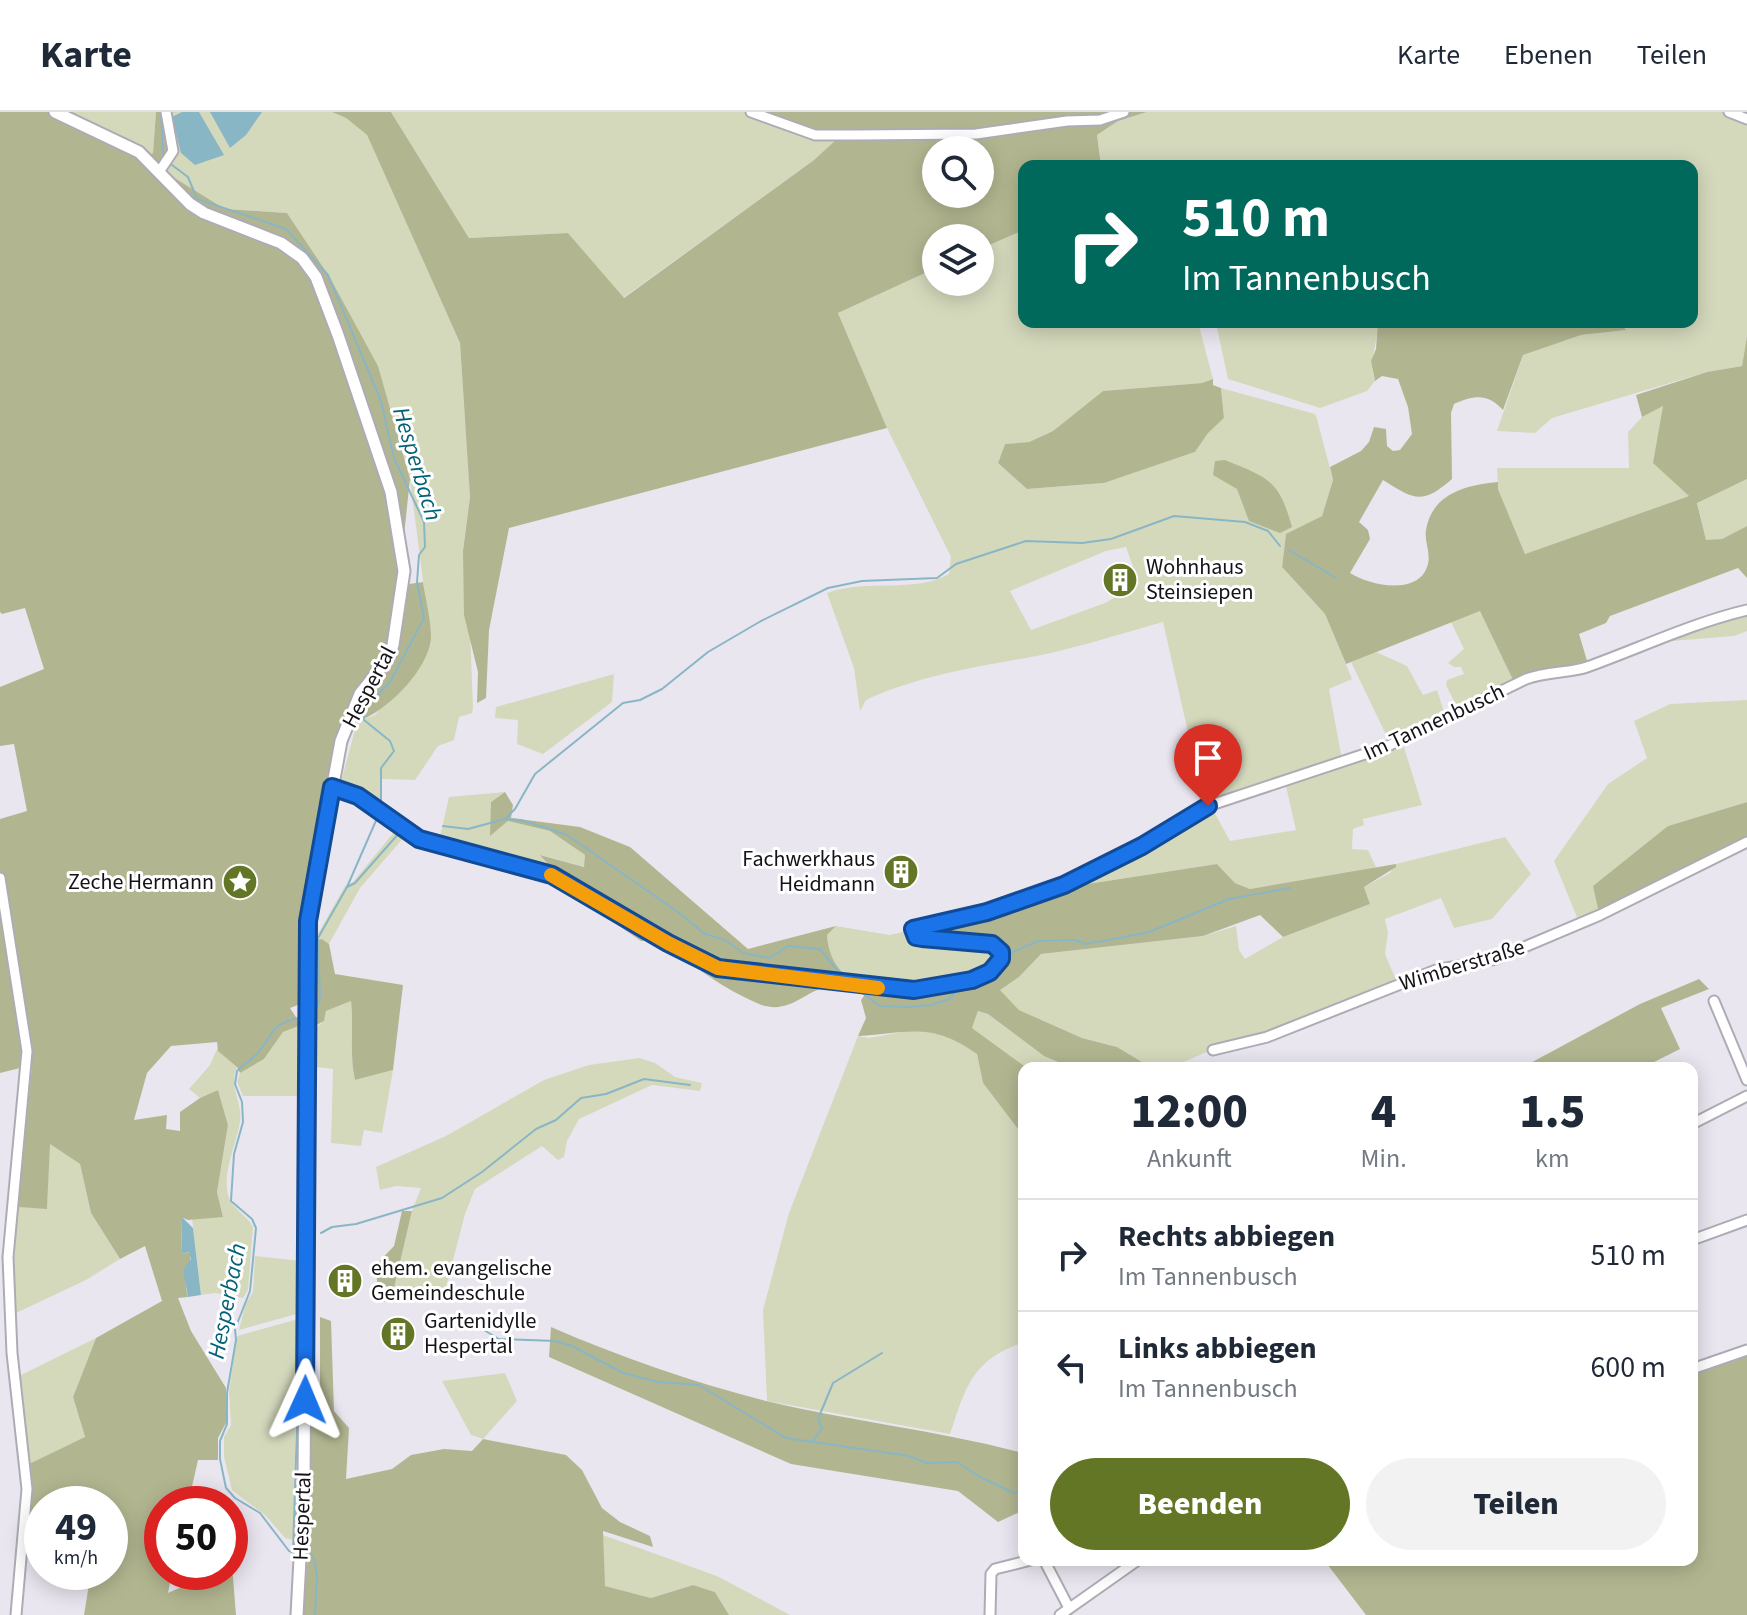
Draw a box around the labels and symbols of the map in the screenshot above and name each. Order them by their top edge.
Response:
water label: Hesperbach [383,403,451,525]
place label: Wohnhaus Steinsiepen [1146,551,1253,608]
building icon: Wohnhaus Steinsiepen [1101,561,1139,599]
street label: Hespertal [334,640,404,734]
street label: Im Tannenbusch [1358,675,1510,769]
pin [1174,724,1242,806]
place label: Fachwerkhaus Heidmann [742,843,875,900]
building icon: Fachwerkhaus Heidmann [882,853,920,891]
place icon: Zeche Hermann [221,863,259,901]
place label: Zeche Hermann [68,866,214,898]
street label: Wimberstraße [1395,931,1529,999]
water label: Hesperbach [199,1240,255,1362]
place label: ehem. evangelische Gemeindeschule [371,1252,552,1309]
building icon: ehem. evangelische Gemeindeschule [326,1262,364,1300]
place label: Gartenidylle Hespertal [424,1305,536,1362]
building icon: Gartenidylle Hespertal [379,1315,417,1353]
position arrow [263,1358,347,1442]
street label: Hespertal [284,1471,320,1561]
speed limit sign: 50 [144,1486,248,1590]

